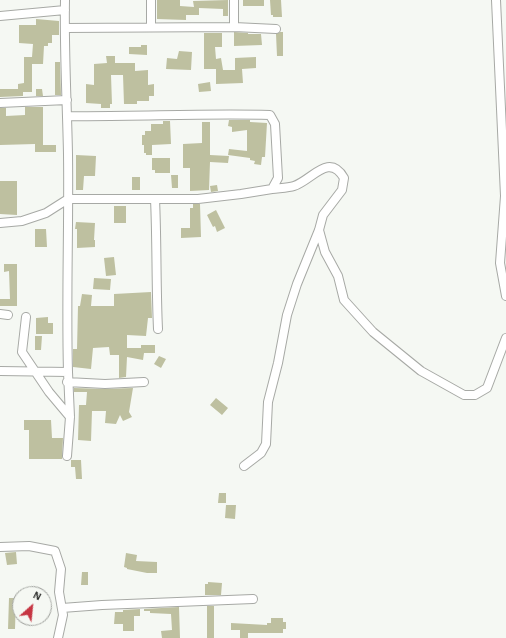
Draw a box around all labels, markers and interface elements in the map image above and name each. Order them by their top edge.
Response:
north arrow [12,586,52,626]
text: N [31,589,43,602]

